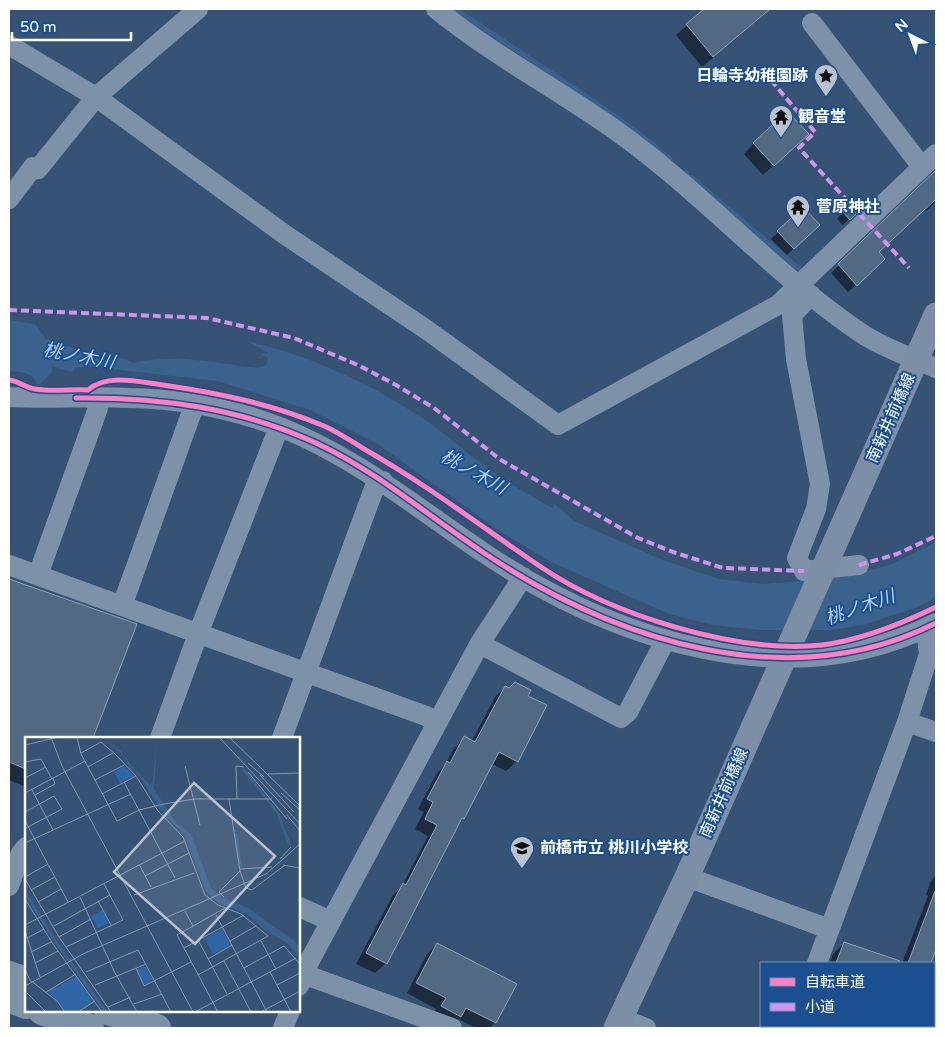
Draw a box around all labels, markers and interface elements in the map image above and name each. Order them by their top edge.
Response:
scale bar [12,10,131,42]
north arrow [885,10,935,60]
text: N [892,16,912,36]
text: 50 m [20,18,57,36]
place icon: 日輪寺幼稚園跡 [813,63,839,97]
place label: 日輪寺幼稚園跡 [696,66,808,86]
temple icon: 観音堂 [768,104,794,138]
place label: 観音堂 [798,107,846,127]
temple icon: 菅原神社 [785,194,811,228]
place label: 菅原神社 [816,197,880,217]
water label: 桃ノ木川 [42,338,118,374]
street label: 南新井前橋線 [862,370,920,466]
water label: 桃ノ木川 [437,445,513,500]
water label: 桃ノ木川 [822,584,900,629]
inset map [25,737,300,1012]
street label: 南新井前橋線 [695,745,753,841]
school or university icon: 前橋市立 桃川小学校 [509,835,535,869]
place label: 前橋市立 桃川小学校 [540,838,688,858]
legend [760,962,935,1027]
text: 自転車道 [805,973,865,991]
text: 小道 [805,998,835,1016]

